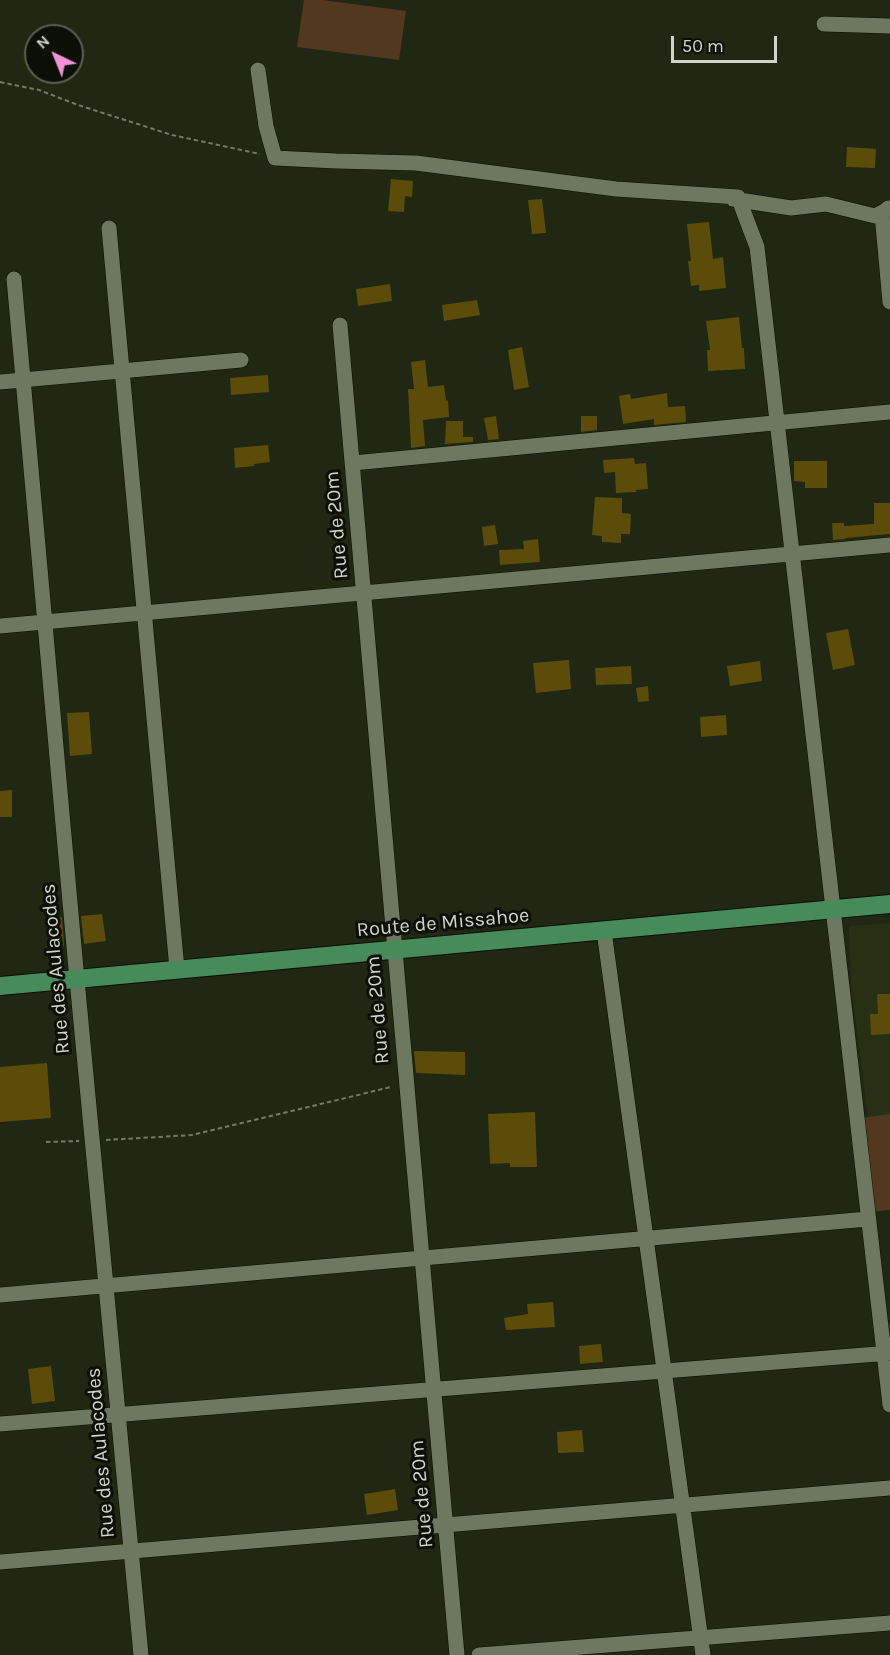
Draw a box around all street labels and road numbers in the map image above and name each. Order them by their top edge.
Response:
street label: Rue de 20m [320,470,354,580]
street label: Rue des Aulacodes [37,883,75,1055]
street label: Route de Missahoe [356,904,530,942]
street label: Rue de 20m [361,955,395,1065]
street label: Rue des Aulacodes [82,1367,120,1539]
street label: Rue de 20m [405,1439,439,1549]

